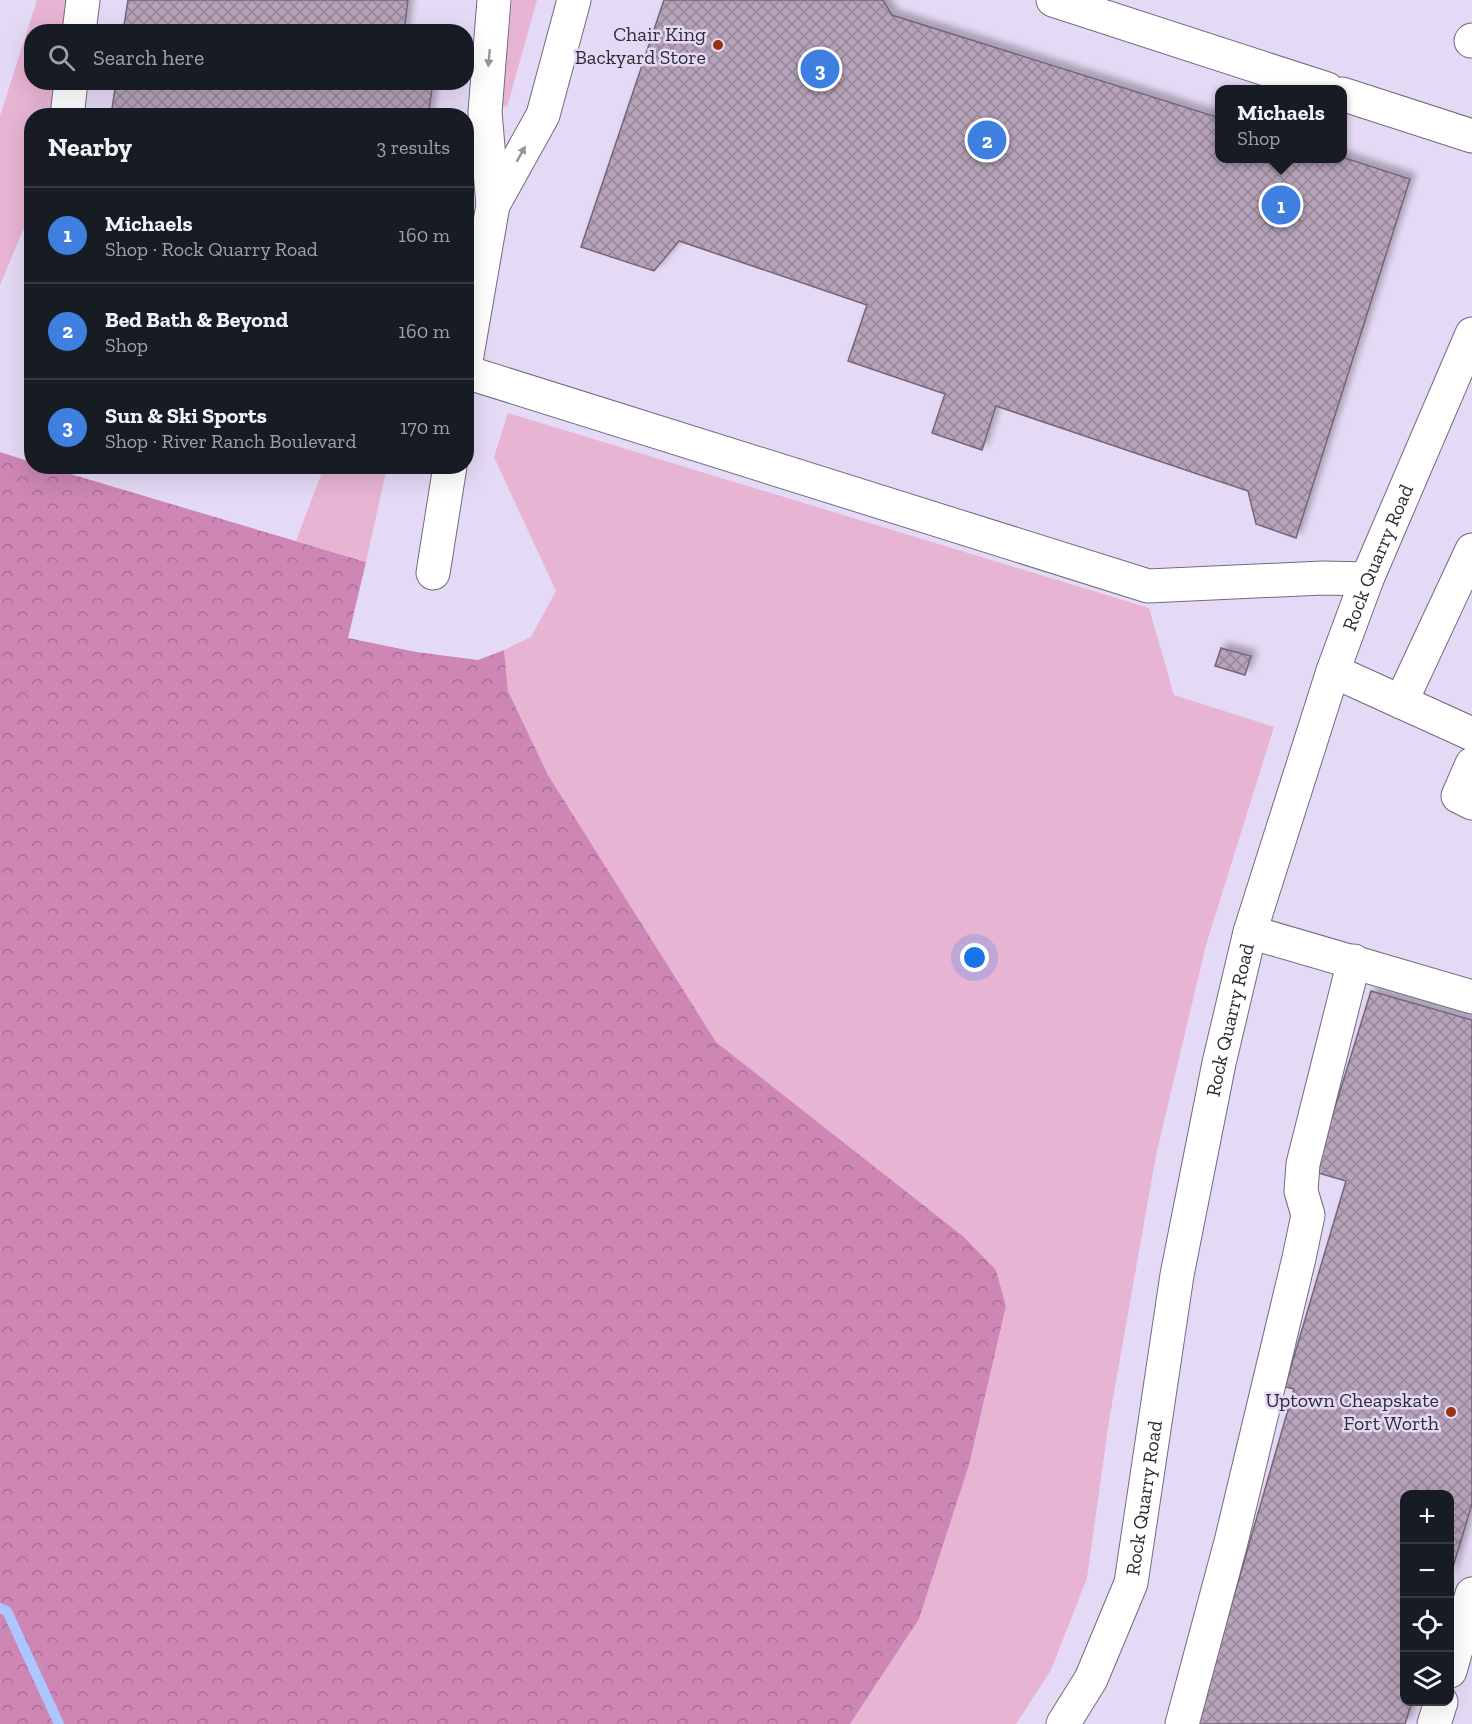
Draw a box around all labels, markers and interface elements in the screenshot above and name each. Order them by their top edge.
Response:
place label: Chair King Backyard Store [575,22,706,69]
search box [24,24,474,90]
marker: Chair King Backyard Store [711,38,725,52]
icon: search [45,41,78,74]
text: Search here [93,44,204,71]
pin: 3 [800,46,840,92]
one-way arrow [484,49,494,68]
popup [1215,85,1347,163]
text: Michaels [1237,99,1325,126]
pin: 2 [968,118,1006,162]
text: Shop [1237,126,1280,150]
text: Nearby [48,131,132,163]
text: 3 results [376,135,450,159]
one-way arrow [516,145,526,162]
pin: 1 [1262,182,1300,228]
text: Michaels [105,210,193,237]
text: 1 [63,223,72,247]
text: 160 m [398,223,450,247]
text: Shop · Rock Quarry Road [105,237,318,261]
text: Bed Bath & Beyond [105,306,288,333]
text: 2 [62,319,73,343]
text: 160 m [398,319,450,343]
text: Shop [105,333,148,357]
text: Sun & Ski Sports [105,402,267,429]
text: 3 [62,415,73,439]
text: 170 m [400,415,450,439]
text: Shop · River Ranch Boulevard [105,429,357,453]
street label: Rock Quarry Road [1337,480,1418,634]
street label: Rock Quarry Road [1201,941,1259,1098]
your location [960,943,989,972]
place label: Uptown Cheapskate Fort Worth [1265,1388,1440,1435]
marker: Uptown Cheapskate Fort Worth [1444,1405,1458,1419]
street label: Rock Quarry Road [1120,1419,1167,1577]
map controls [1400,1490,1454,1706]
button: + [1400,1490,1454,1544]
button: − [1400,1544,1454,1598]
button: locate [1400,1598,1454,1652]
button: layers [1400,1652,1454,1706]

